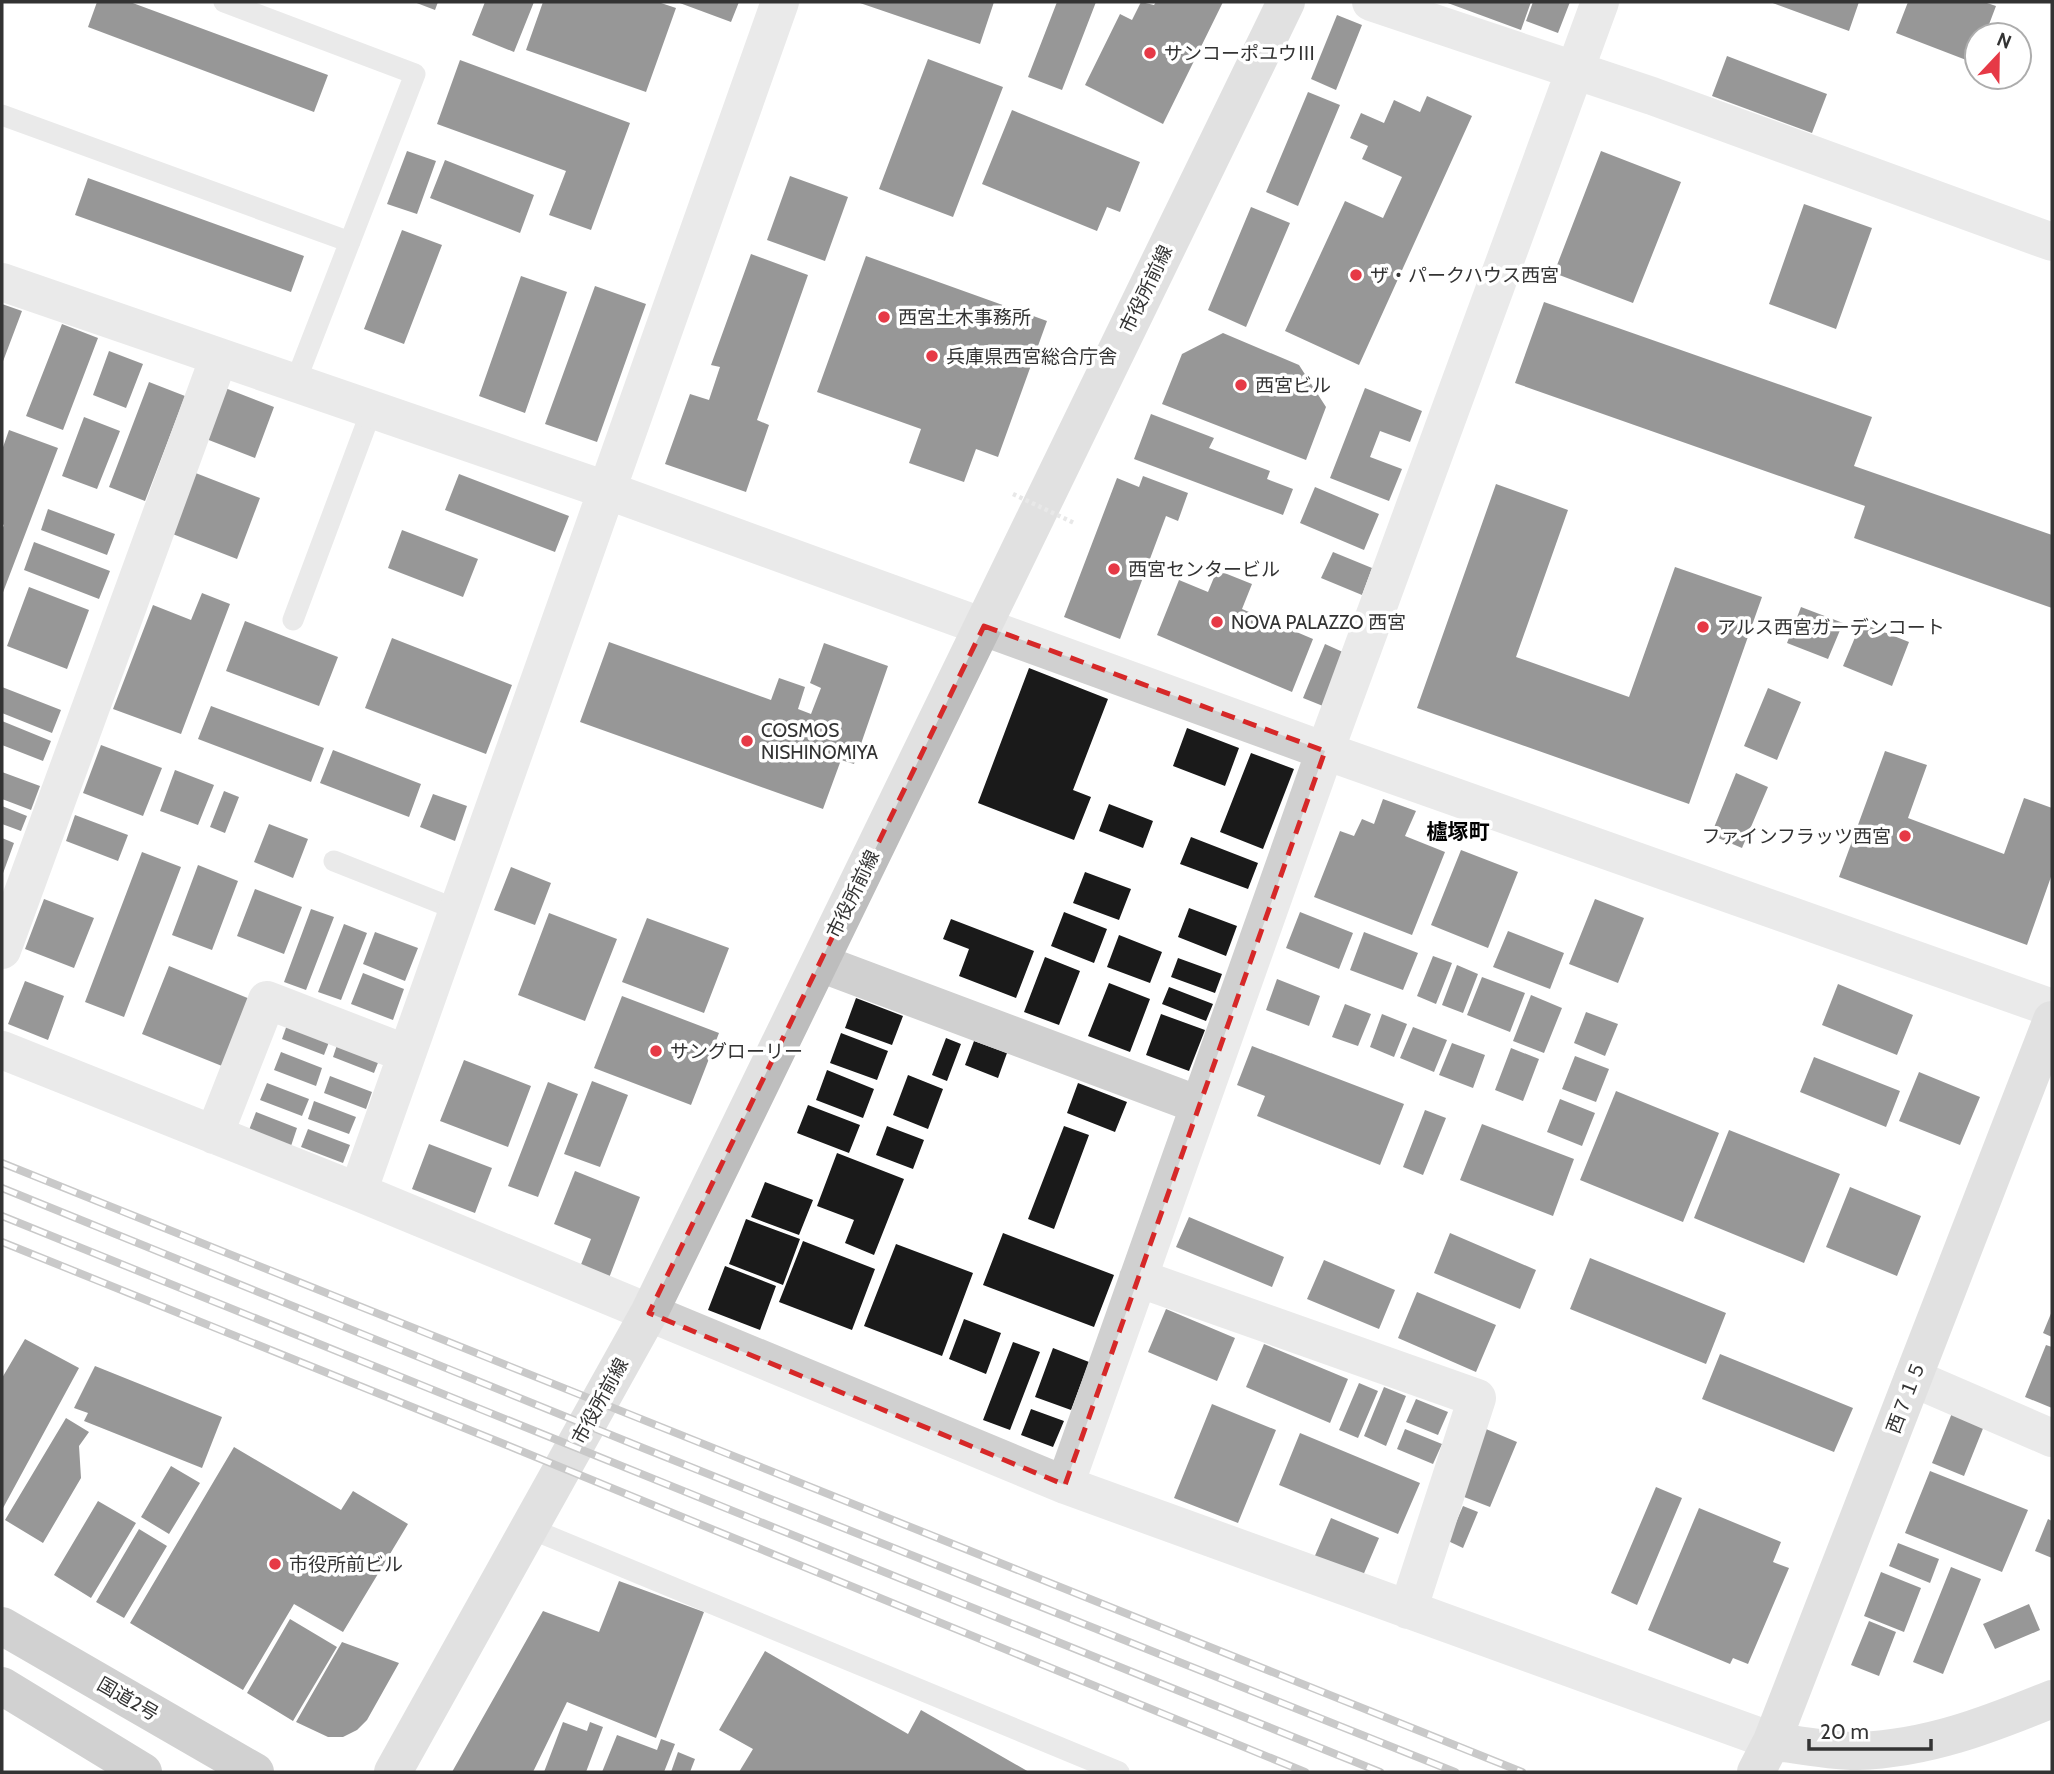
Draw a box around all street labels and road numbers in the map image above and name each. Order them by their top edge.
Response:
street label: 市役所前線 [1115,241,1177,337]
street label: 市役所前線 [822,846,884,942]
street label: 市役所前線 [567,1354,633,1448]
street label: 西７１５ [1882,1357,1930,1437]
street label: 国道2号 [93,1672,163,1726]

